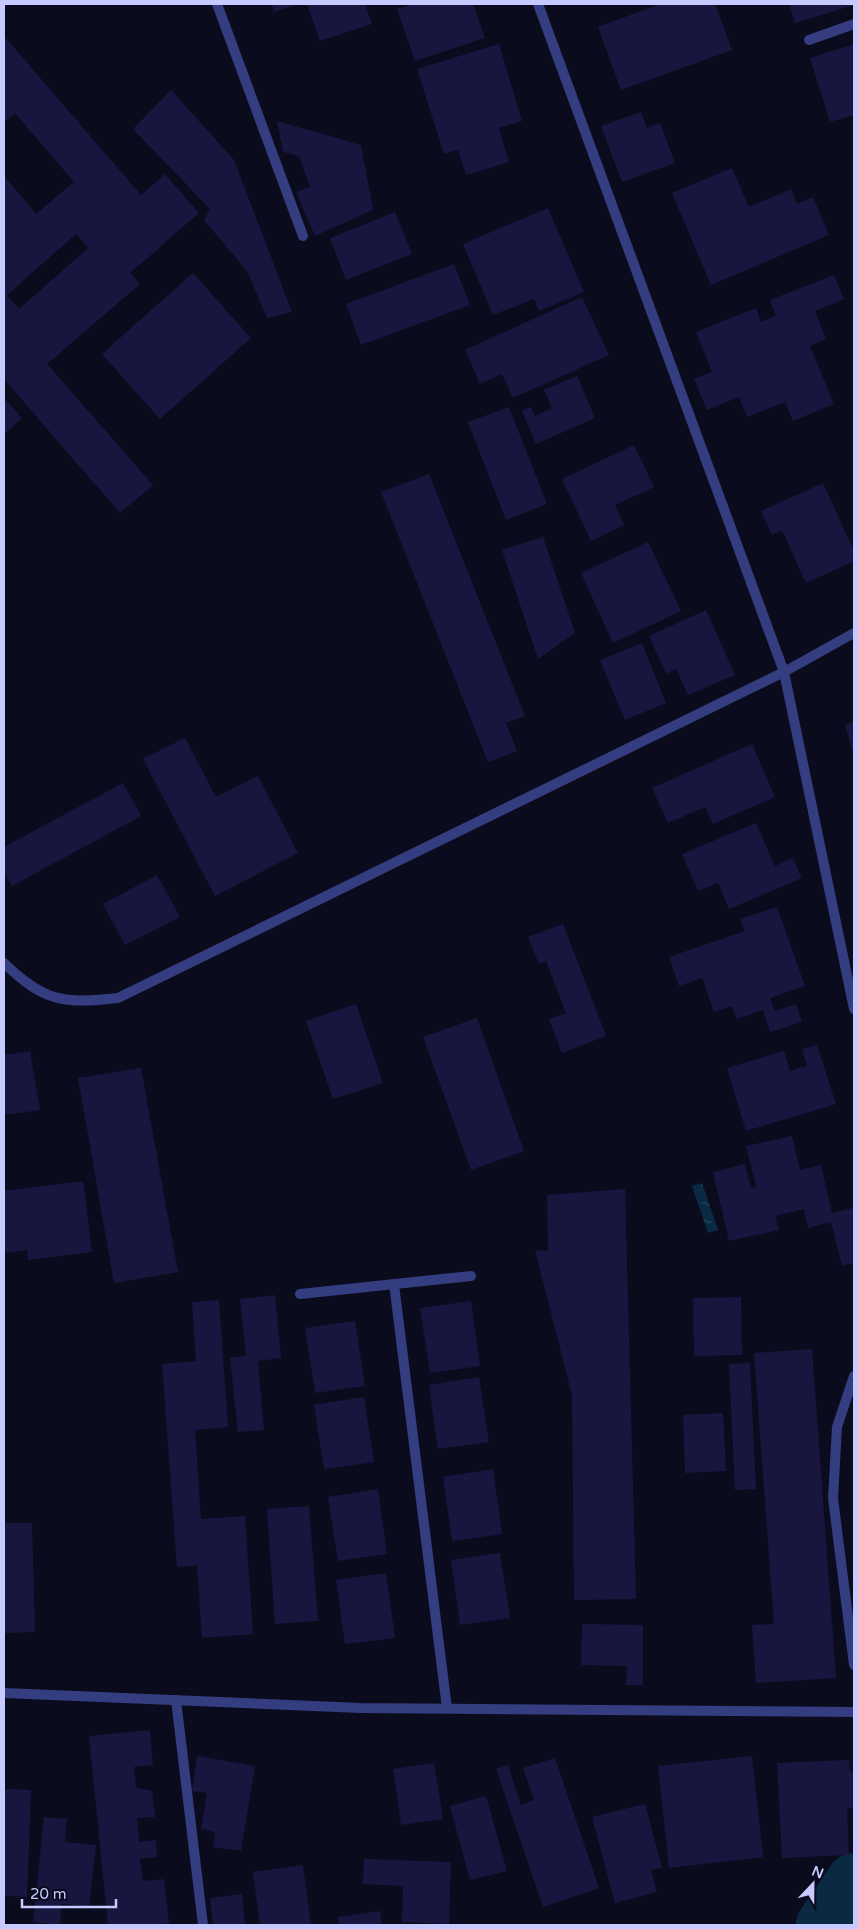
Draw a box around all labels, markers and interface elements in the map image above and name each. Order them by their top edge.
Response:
north arrow [788,1859,838,1909]
text: N [809,1862,826,1882]
scale bar [22,1876,116,1908]
text: 20 m [30,1885,67,1903]

